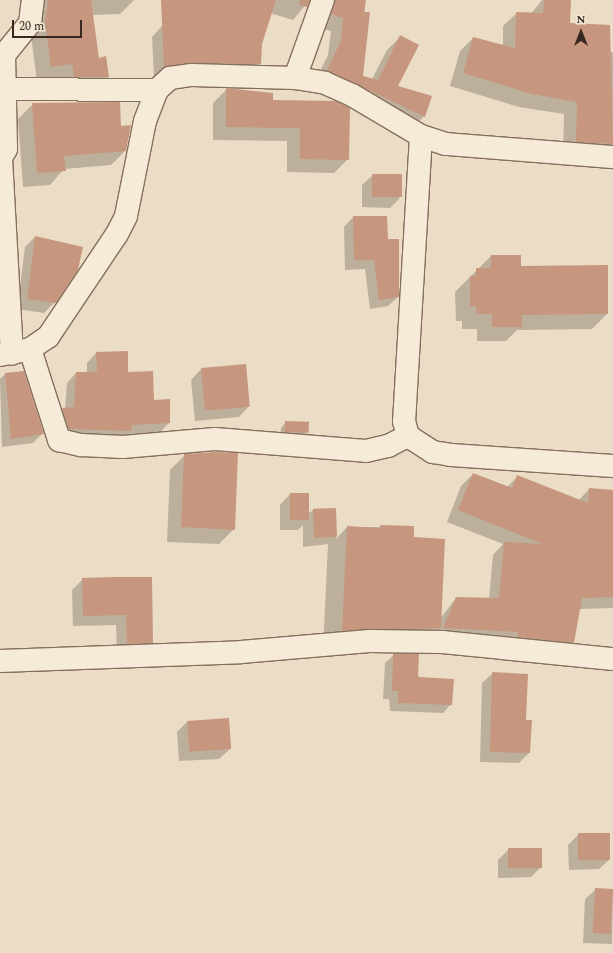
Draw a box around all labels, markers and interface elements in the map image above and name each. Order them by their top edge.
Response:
text: N [577,11,585,28]
scale bar [14,12,84,38]
north arrow [561,12,601,52]
text: 20 m [19,17,44,36]

